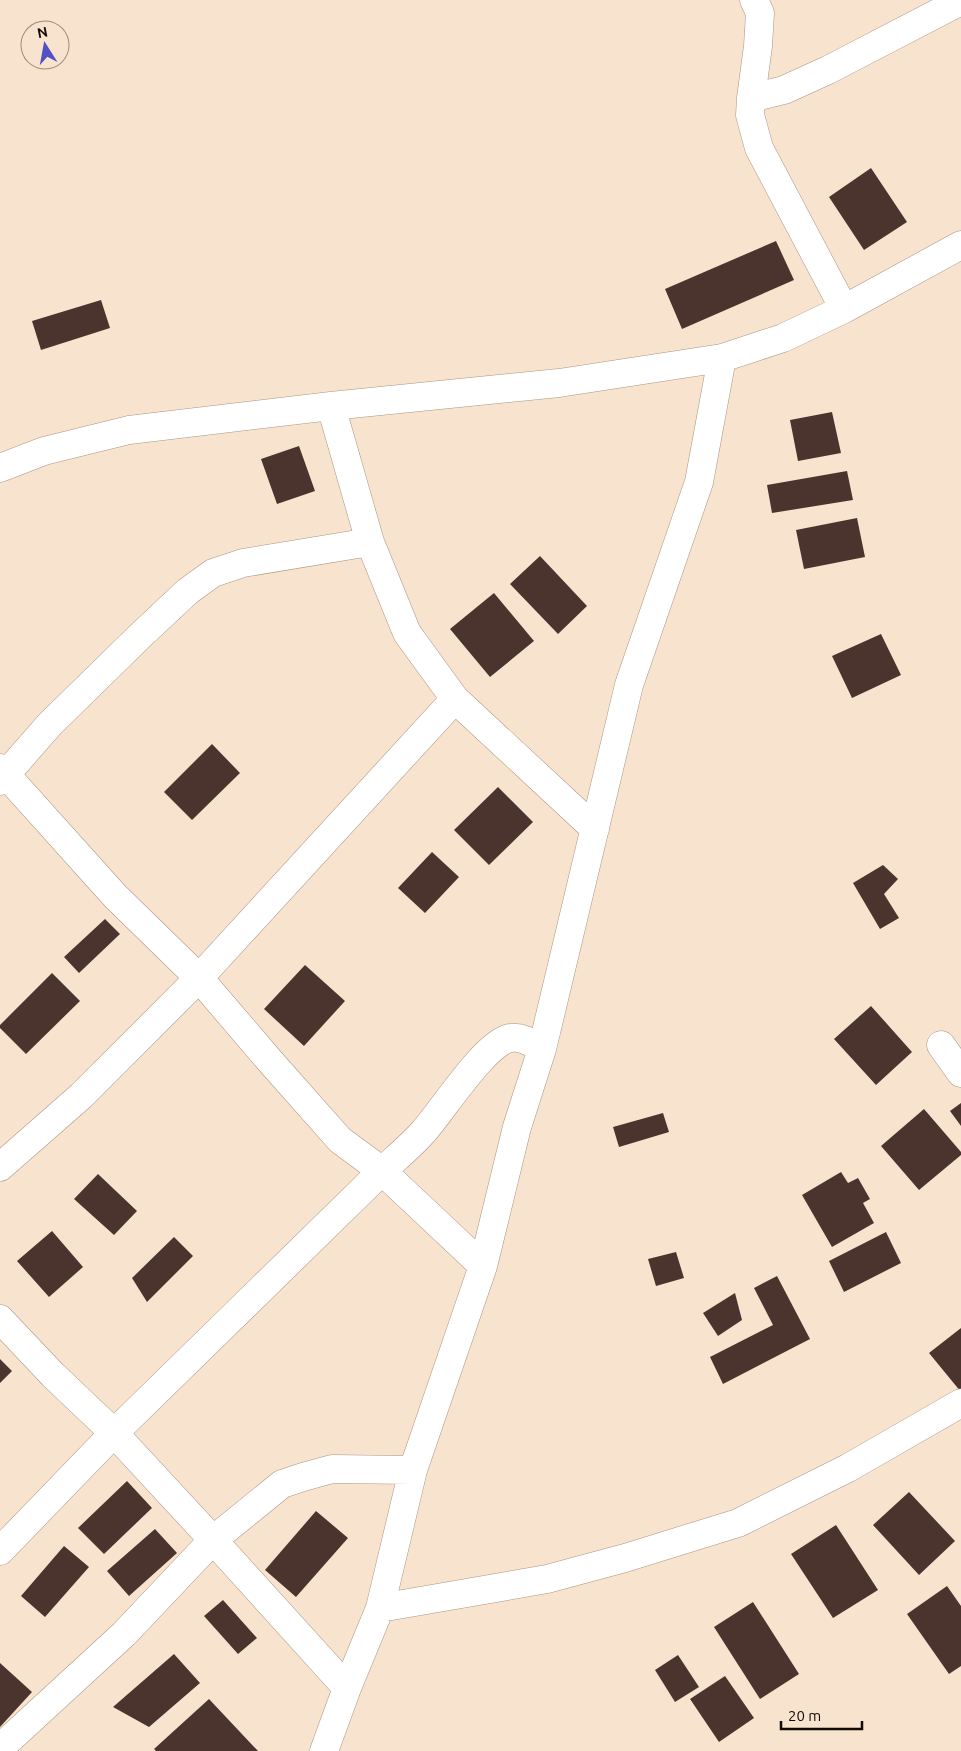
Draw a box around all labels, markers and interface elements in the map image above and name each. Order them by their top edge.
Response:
north arrow [20,20,70,70]
text: N [36,23,49,41]
scale bar [781,1698,862,1730]
text: 20 m [788,1707,821,1724]

